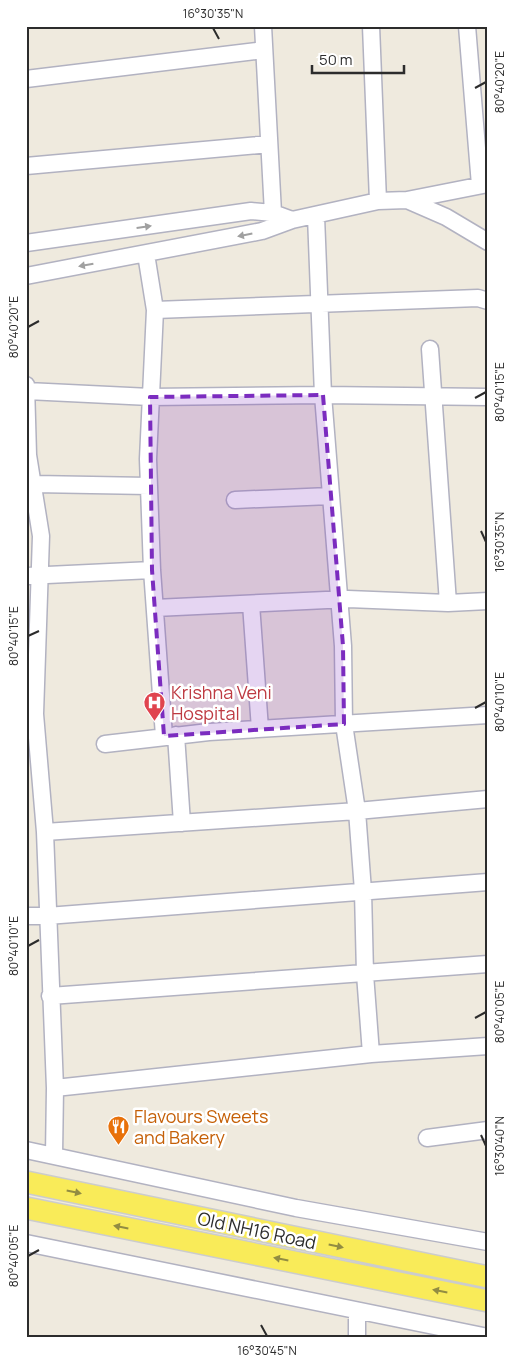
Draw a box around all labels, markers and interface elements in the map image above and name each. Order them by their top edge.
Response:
text: 16°30'35"N [183,5,243,22]
scale bar [312,42,404,74]
text: 50 m [319,49,353,70]
text: 80°40'20"E [491,51,508,113]
one-way arrow [136,223,152,231]
one-way arrow [237,231,253,239]
one-way arrow [77,262,93,270]
text: 80°40'20"E [5,296,22,358]
text: 80°40'15"E [491,362,508,422]
text: 16°30'35"N [491,512,508,572]
text: 80°40'15"E [5,606,22,666]
text: 80°40'10"E [491,672,508,732]
place label: Krishna Veni Hospital [171,680,272,725]
hospital icon: Krishna Veni Hospital [143,690,167,721]
text: 80°40'10"E [5,916,22,976]
text: 80°40'05"E [491,981,508,1043]
place label: Flavours Sweets and Bakery [134,1104,268,1149]
restaurant icon: Flavours Sweets and Bakery [106,1114,130,1145]
text: 16°30'40"N [491,1116,508,1176]
one-way arrow [66,1188,82,1196]
street label: Old NH16 Road [196,1206,318,1254]
one-way arrow [114,1223,129,1231]
text: 80°40'05"E [5,1225,22,1287]
one-way arrow [328,1242,344,1250]
one-way arrow [273,1255,288,1263]
one-way arrow [432,1287,448,1295]
text: 16°30'45"N [237,1342,297,1359]

